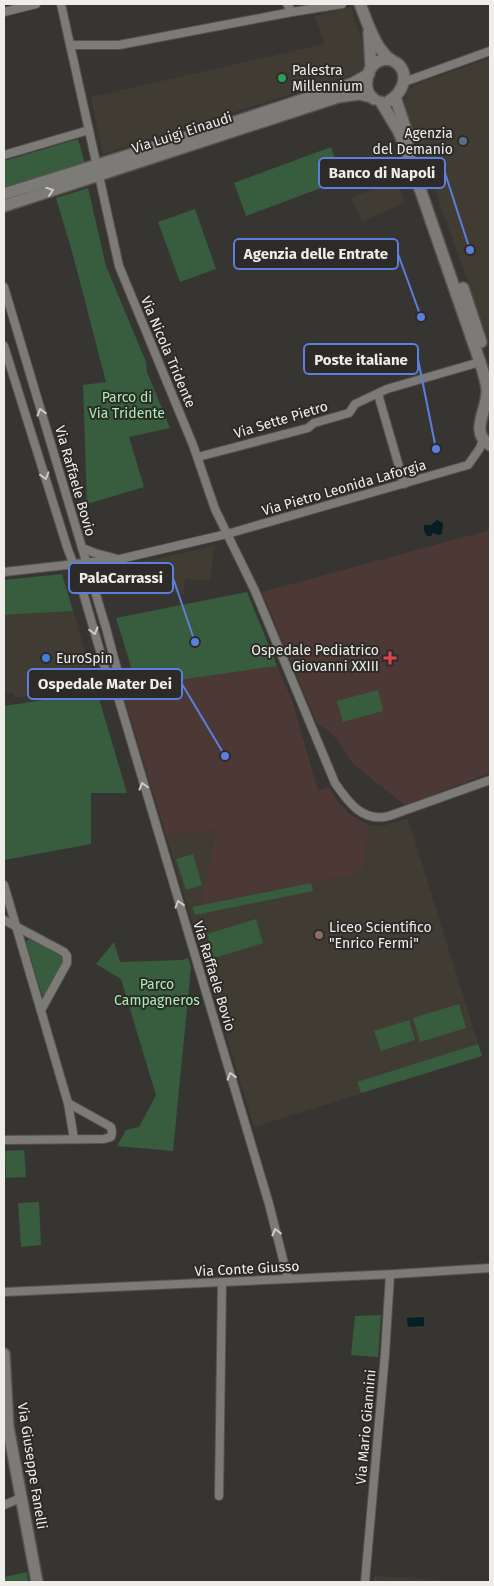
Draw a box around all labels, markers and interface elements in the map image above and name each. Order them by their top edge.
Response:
place label: Palestra Millennium [292,62,363,95]
marker: Palestra Millennium [276,72,288,84]
street label: Via Luigi Einaudi [130,109,234,157]
place label: Agenzia del Demanio [373,125,453,158]
marker: Agenzia del Demanio [457,135,469,147]
callout: Banco di Napoli [319,158,445,188]
text: Banco di Napoli [329,164,435,182]
one-way arrow [45,187,54,197]
callout: Agenzia delle Entrate [234,239,398,269]
text: Agenzia delle Entrate [243,245,388,263]
street label: Via Nicola Tridente [137,294,199,410]
callout: Poste italiane [304,344,418,374]
text: Poste italiane [314,351,408,369]
park label: Parco di Via Tridente [89,389,165,422]
street label: Via Sette Pietro [232,398,330,442]
one-way arrow [37,408,47,416]
street label: Via Raffaele Bovio [51,424,99,538]
street label: Via Pietro Leonida Laforgia [260,456,428,520]
one-way arrow [39,471,49,480]
callout: PalaCarrassi [69,563,173,593]
text: PalaCarrassi [79,569,163,587]
one-way arrow [89,626,99,634]
place label: Ospedale Pediatrico Giovanni XXIII [251,642,379,675]
place label: EuroSpin [56,650,113,667]
marker: Ospedale Pediatrico Giovanni XXIII [383,651,397,665]
marker: EuroSpin [40,652,52,664]
callout: Ospedale Mater Dei [28,669,182,699]
text: Ospedale Mater Dei [38,675,172,693]
one-way arrow [139,783,149,791]
one-way arrow [174,900,184,908]
street label: Via Raffaele Bovio [189,919,239,1033]
place label: Liceo Scientifico "Enrico Fermi" [329,919,432,952]
marker: Liceo Scientifico "Enrico Fermi" [313,929,325,941]
park label: Parco Campagneros [114,976,200,1009]
one-way arrow [227,1072,237,1080]
one-way arrow [271,1227,282,1236]
street label: Via Conte Giusso [194,1258,300,1280]
street label: Via Mario Giannini [352,1369,380,1485]
street label: Via Giuseppe Fanelli [14,1402,50,1530]

